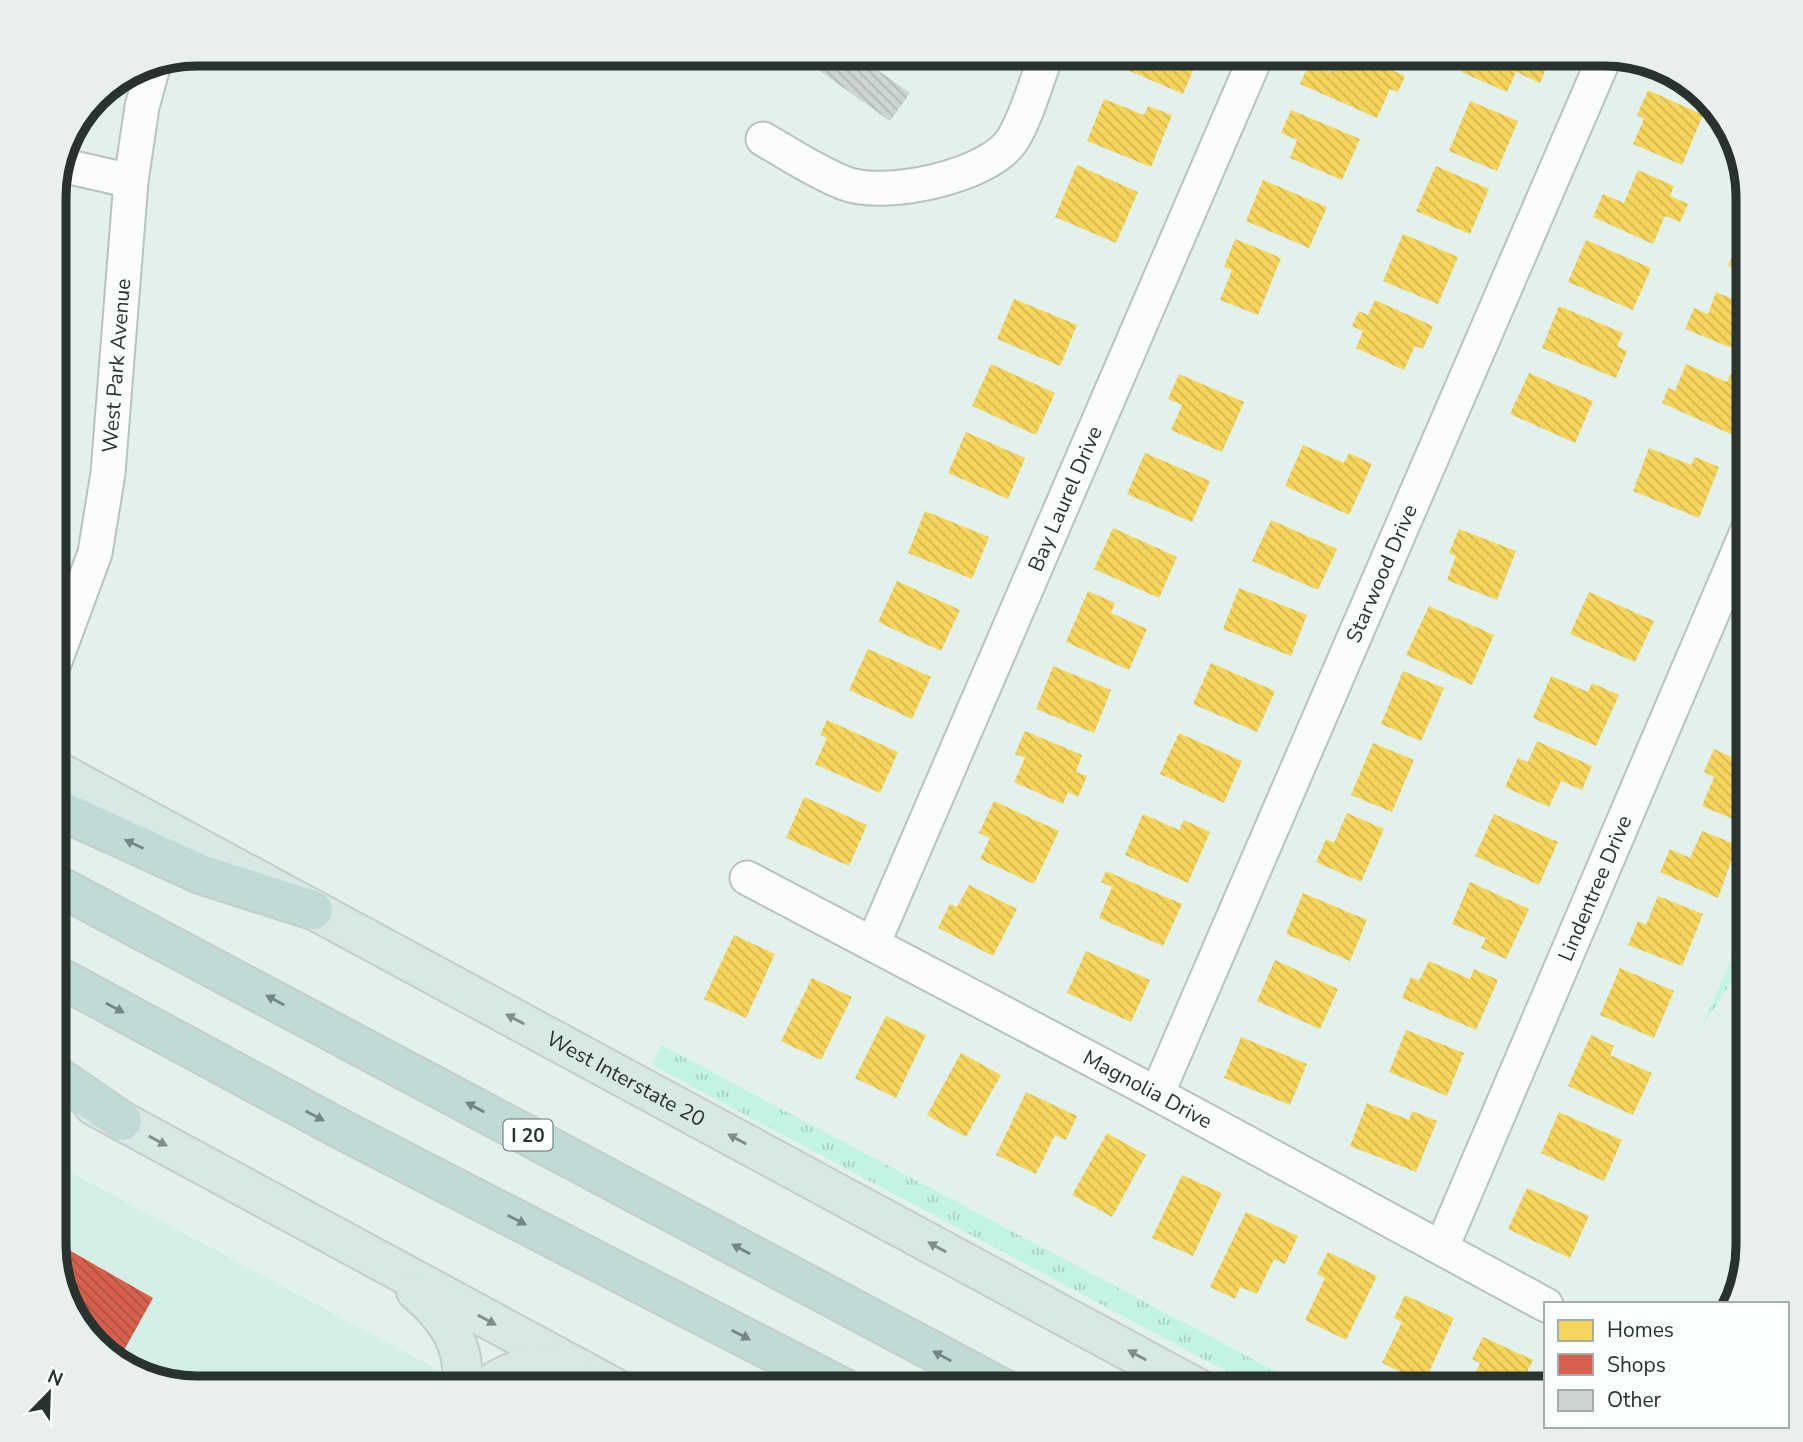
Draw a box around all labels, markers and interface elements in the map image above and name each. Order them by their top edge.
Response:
street label: West Park Avenue [96,277,137,454]
street label: Bay Laurel Drive [1021,422,1109,576]
street label: Starwood Drive [1340,500,1424,647]
street label: Lindentree Drive [1551,811,1638,965]
one-way arrow [124,838,144,850]
one-way arrow [265,994,284,1006]
one-way arrow [105,1001,125,1013]
one-way arrow [505,1013,524,1025]
street label: West Interstate 20 [541,1025,710,1133]
street label: Magnolia Drive [1078,1044,1217,1135]
one-way arrow [466,1101,485,1113]
one-way arrow [305,1110,325,1121]
road number: I 20 [504,1120,552,1150]
one-way arrow [726,1133,746,1145]
one-way arrow [148,1135,168,1147]
one-way arrow [507,1214,527,1226]
one-way arrow [927,1241,947,1252]
one-way arrow [731,1243,751,1254]
legend [1544,1302,1789,1428]
one-way arrow [477,1314,497,1326]
text: Homes [1607,1316,1674,1344]
one-way arrow [731,1330,751,1341]
one-way arrow [1127,1349,1146,1361]
one-way arrow [932,1350,952,1361]
text: Shops [1607,1351,1666,1379]
north arrow [14,1358,84,1428]
text: N [44,1364,67,1393]
text: Other [1607,1386,1662,1414]

